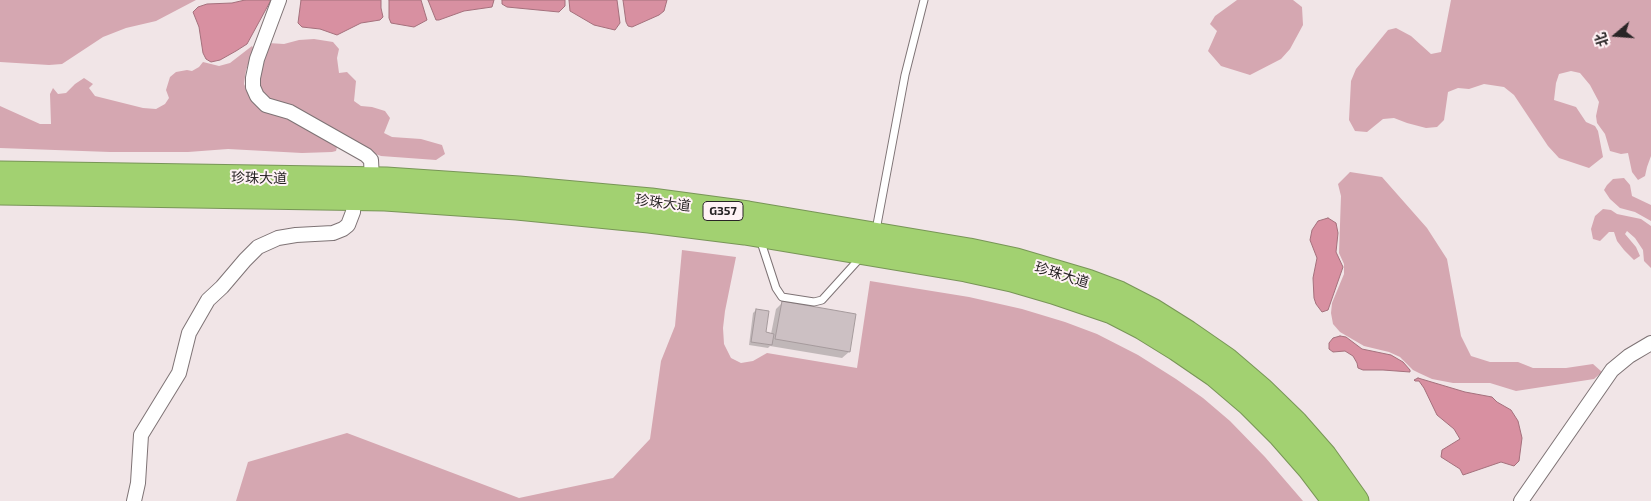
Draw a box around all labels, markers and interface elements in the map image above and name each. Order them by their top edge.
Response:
north arrow [1591,10,1641,60]
text: 北 [1591,31,1612,49]
street label: 珍珠大道 [231,169,287,187]
street label: 珍珠大道 [634,191,692,215]
road number: G357 [703,202,743,220]
street label: 珍珠大道 [1033,259,1091,291]

